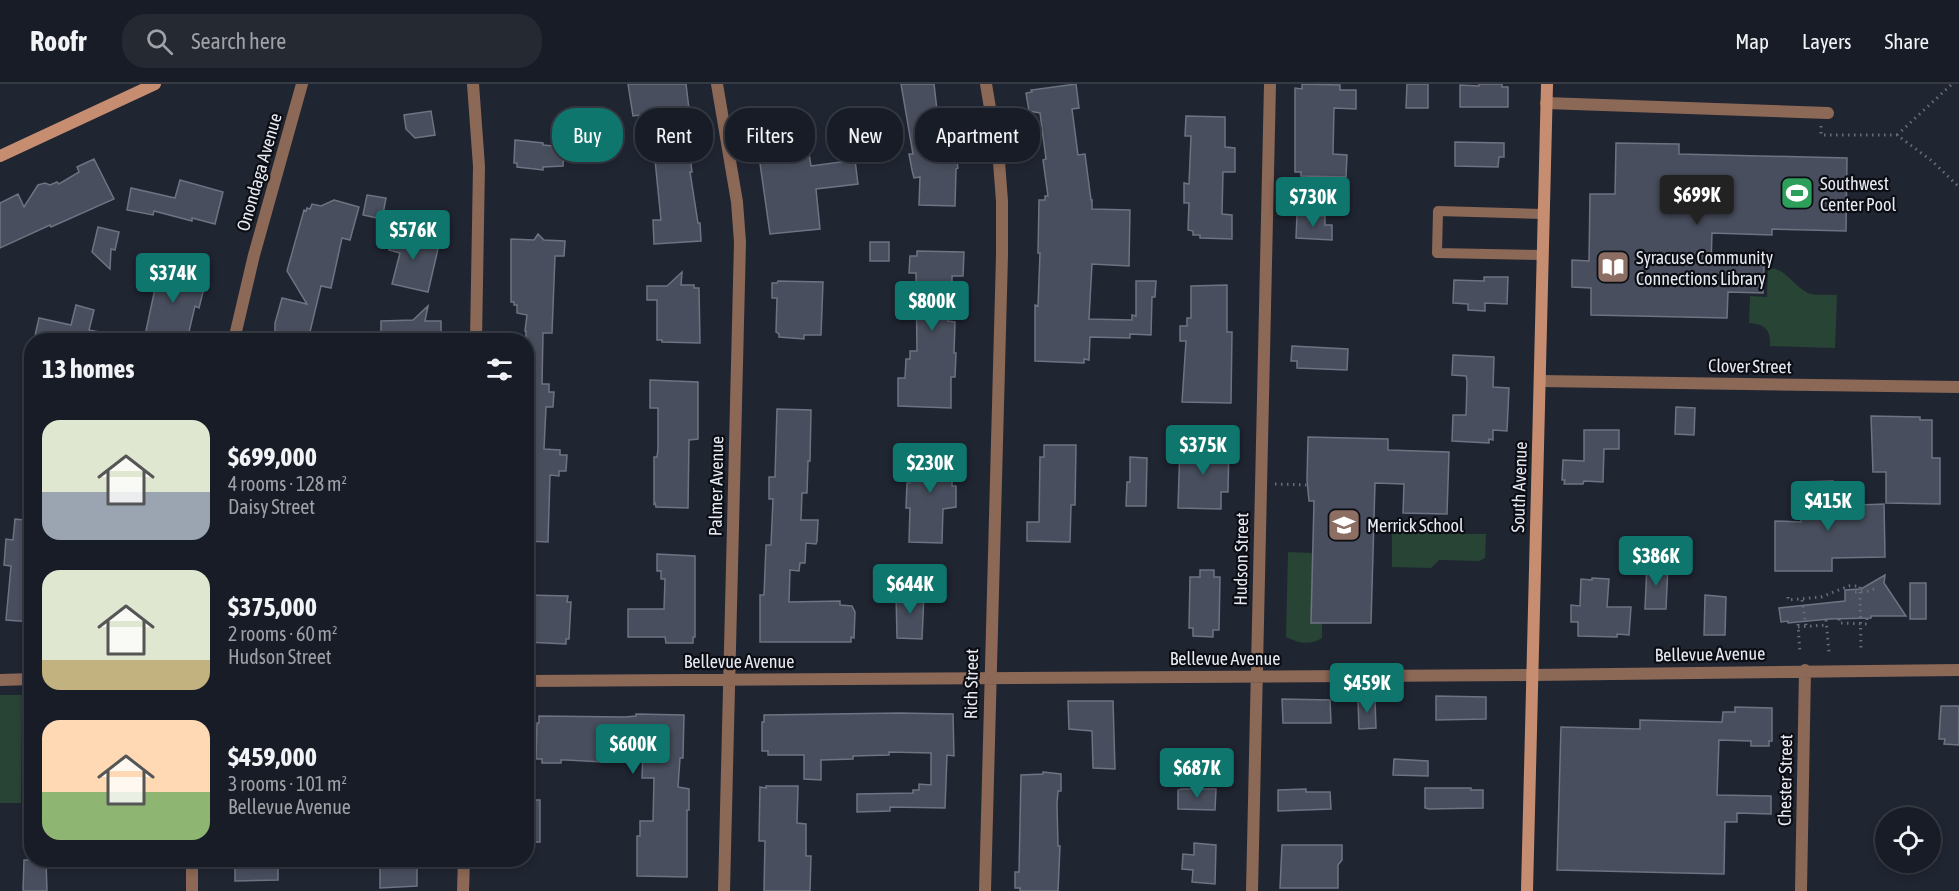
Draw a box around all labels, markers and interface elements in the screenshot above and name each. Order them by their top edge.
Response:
search box [122,14,542,68]
text: Roofr [30,25,86,57]
icon: search [143,25,176,58]
text: Search here [191,28,286,54]
text: Map [1735,29,1769,53]
text: Layers [1802,29,1852,53]
text: Share [1885,29,1929,53]
chip: Buy [552,108,623,162]
chip: Rent [635,108,713,162]
chip: Filters [725,108,815,162]
chip: New [827,108,903,162]
chip: Apartment [915,108,1040,162]
street label: Onondaga Avenue [232,111,286,233]
place label: Southwest Center Pool [1820,173,1897,215]
pin: $699K [1655,175,1739,226]
sports icon: Southwest Center Pool [1779,175,1815,211]
pin: $730K [1271,177,1355,228]
text: $699K [1674,183,1720,206]
text: $730K [1290,185,1336,208]
pin: $576K [371,210,455,261]
text: $576K [390,218,436,241]
place label: Syracuse Community Connections Library [1636,247,1773,289]
library icon: Syracuse Community Connections Library [1595,249,1631,285]
pin: $374K [131,253,215,304]
text: $374K [150,261,196,284]
pin: $800K [890,281,974,332]
text: $800K [909,289,955,312]
icon: filters [483,353,516,386]
text: 13 homes [42,354,135,384]
street label: Clover Street [1708,355,1792,377]
pin: $375K [1161,425,1245,476]
text: $375K [1180,433,1226,456]
street label: Palmer Avenue [705,436,727,536]
street label: South Avenue [1507,441,1531,533]
text: $699,000 [228,442,317,472]
pin: $230K [888,443,972,494]
icon: home [90,444,162,516]
text: $230K [907,451,953,474]
text: 4 rooms · 128 m² [228,472,347,495]
pin: $415K [1786,481,1870,532]
text: $415K [1805,489,1851,512]
text: Daisy Street [228,495,315,518]
school or university icon: Merrick School [1326,507,1362,543]
street label: Hudson Street [1230,512,1252,606]
place label: Merrick School [1367,515,1464,536]
pin: $386K [1614,536,1698,587]
text: $386K [1633,544,1679,567]
pin: $644K [868,564,952,615]
text: $644K [887,572,933,595]
text: $375,000 [228,592,317,622]
icon: home [90,594,162,666]
text: 2 rooms · 60 m² [228,622,338,645]
street label: Bellevue Avenue [1655,643,1765,665]
text: Hudson Street [228,645,332,668]
street label: Bellevue Avenue [1170,648,1280,669]
street label: Rich Street [960,649,982,719]
street label: Bellevue Avenue [684,651,794,672]
pin: $459K [1325,663,1409,714]
text: $459K [1344,671,1390,694]
pin: $600K [591,724,675,775]
text: $600K [610,732,656,755]
street label: Chester Street [1774,734,1796,826]
text: $459,000 [228,742,317,772]
icon: home [90,744,162,816]
pin: $687K [1155,748,1239,799]
text: $687K [1174,756,1220,779]
text: 3 rooms · 101 m² [228,772,347,795]
text: Bellevue Avenue [228,795,351,818]
map controls [1875,807,1941,873]
button: locate [1875,807,1941,873]

